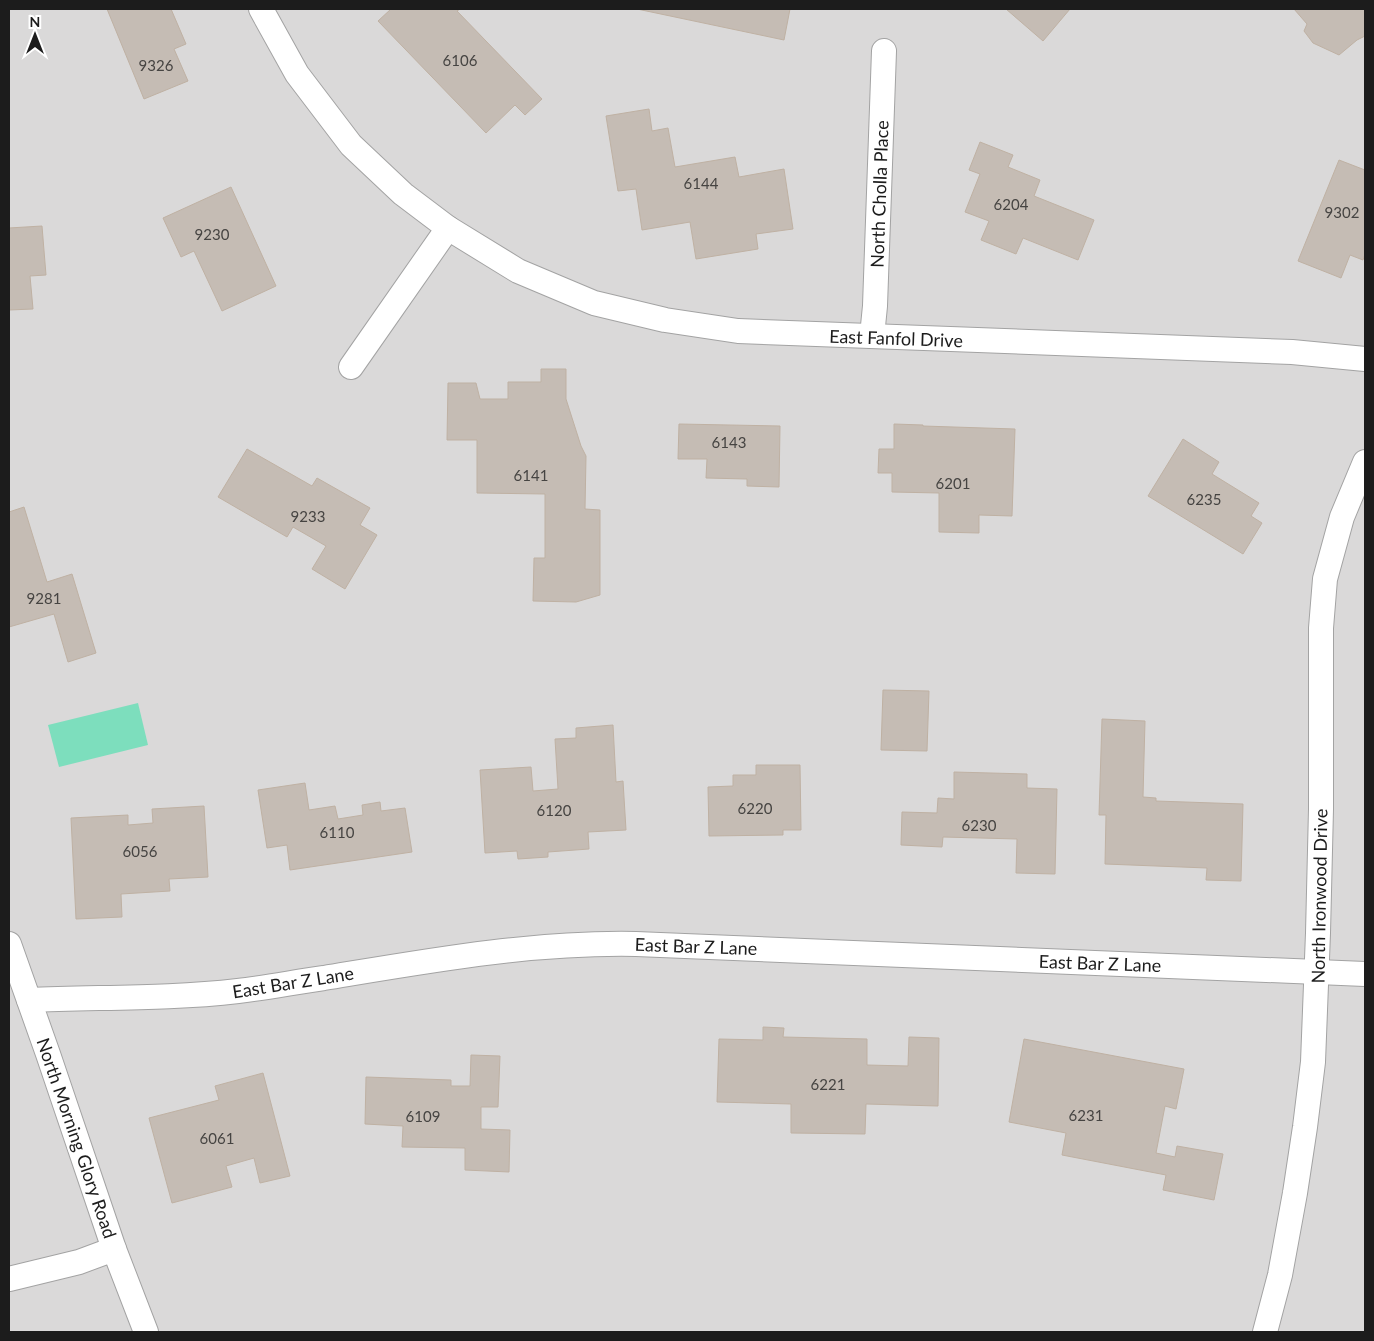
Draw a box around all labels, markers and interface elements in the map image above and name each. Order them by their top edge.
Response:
north arrow [10,10,60,60]
text: N [30,13,40,30]
house number: 6106 [443,51,478,69]
house number: 9326 [139,56,174,74]
street label: North Cholla Place [865,120,893,268]
house number: 6144 [684,174,719,192]
house number: 6204 [994,195,1029,213]
house number: 9302 [1325,203,1359,221]
house number: 9230 [195,225,230,243]
street label: East Fanfol Drive [829,325,963,351]
house number: 6143 [712,433,746,451]
house number: 6141 [514,466,548,484]
house number: 6201 [936,474,970,492]
house number: 6235 [1187,490,1221,508]
house number: 9233 [291,507,325,525]
house number: 9281 [27,589,61,607]
house number: 6220 [738,799,773,817]
house number: 6120 [537,801,572,819]
street label: North Ironwood Drive [1306,808,1332,984]
house number: 6230 [962,816,997,834]
house number: 6110 [320,823,355,841]
house number: 6056 [123,842,158,860]
street label: East Bar Z Lane [634,933,758,959]
street label: East Bar Z Lane [1038,950,1162,976]
street label: East Bar Z Lane [231,962,355,1002]
street label: North Morning Glory Road [32,1035,122,1241]
house number: 6221 [811,1075,845,1093]
house number: 6231 [1069,1106,1103,1124]
house number: 6109 [406,1107,440,1125]
house number: 6061 [200,1129,234,1147]

